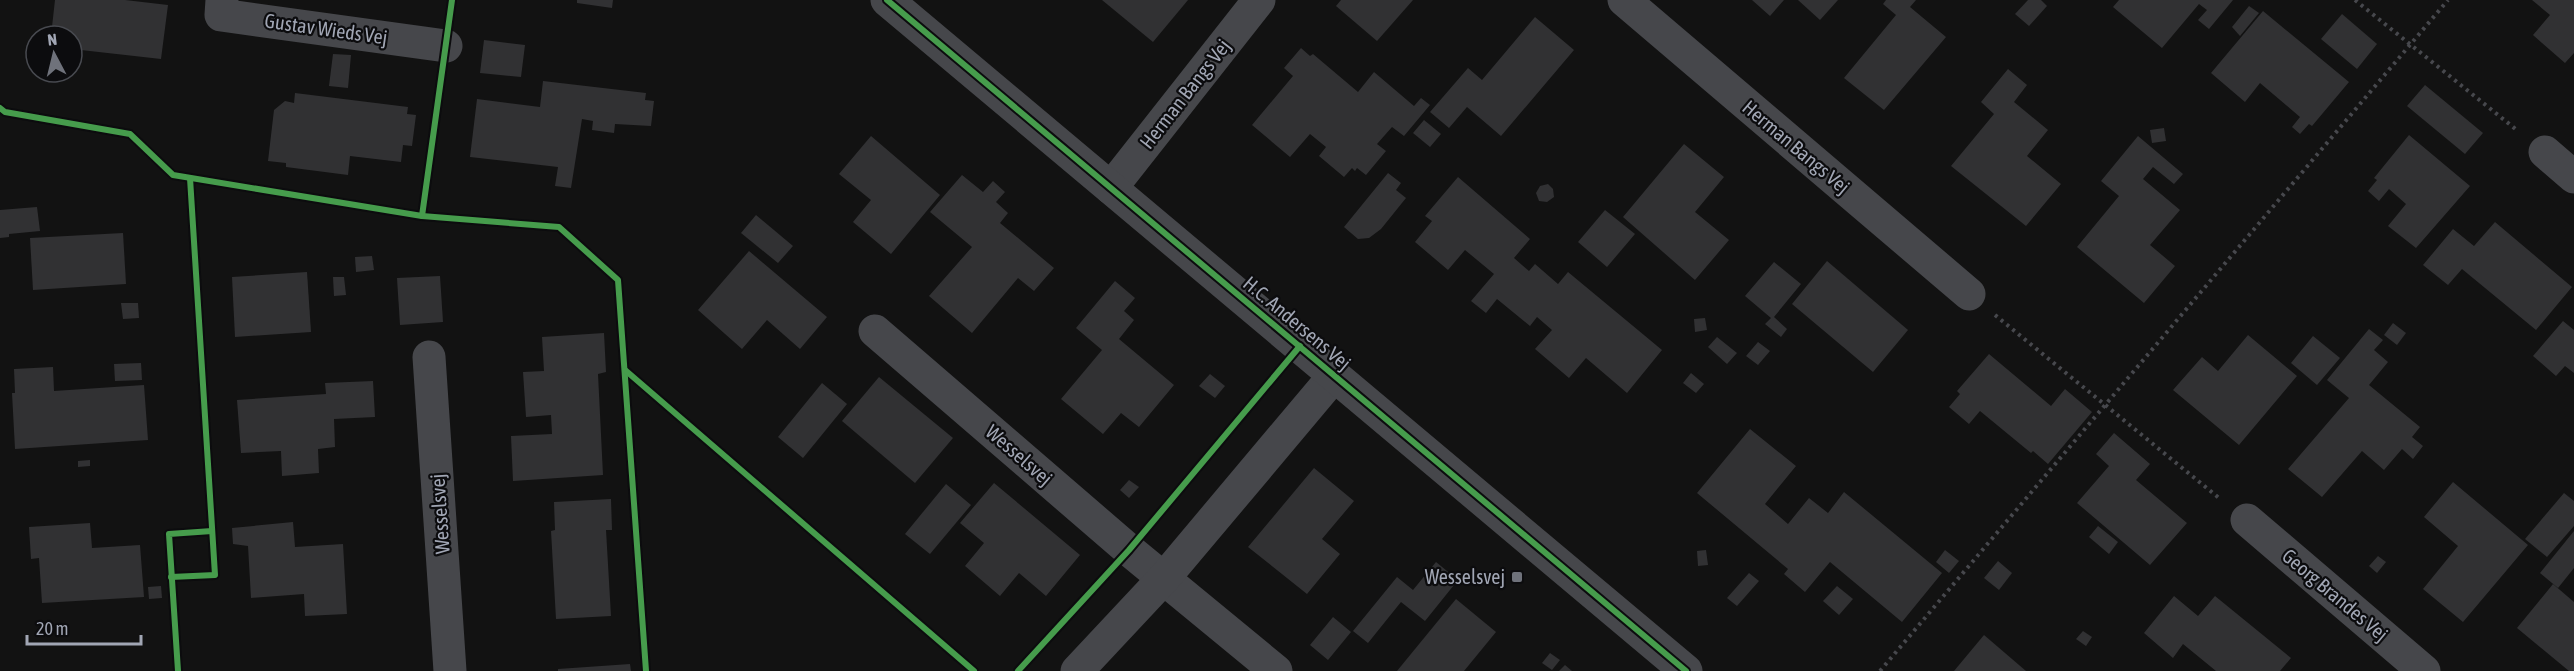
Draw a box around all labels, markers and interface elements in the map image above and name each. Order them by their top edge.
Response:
street label: Gustav Wieds Vej [263,9,389,48]
north arrow [24,24,84,84]
text: N [46,30,58,49]
street label: Herman Bangs Vej [1135,34,1234,153]
street label: Herman Bangs Vej [1738,95,1854,198]
street label: H.C. Andersens Vej [1239,271,1356,374]
street label: Wesselsvej [981,420,1057,490]
street label: Wesselsvej [425,473,454,555]
street label: Georg Brandes Vej [2278,544,2393,645]
place label: Wesselsvej [1425,565,1505,588]
marker: Wesselsvej [1510,570,1524,584]
scale bar [27,608,141,646]
text: 20 m [36,618,68,639]

